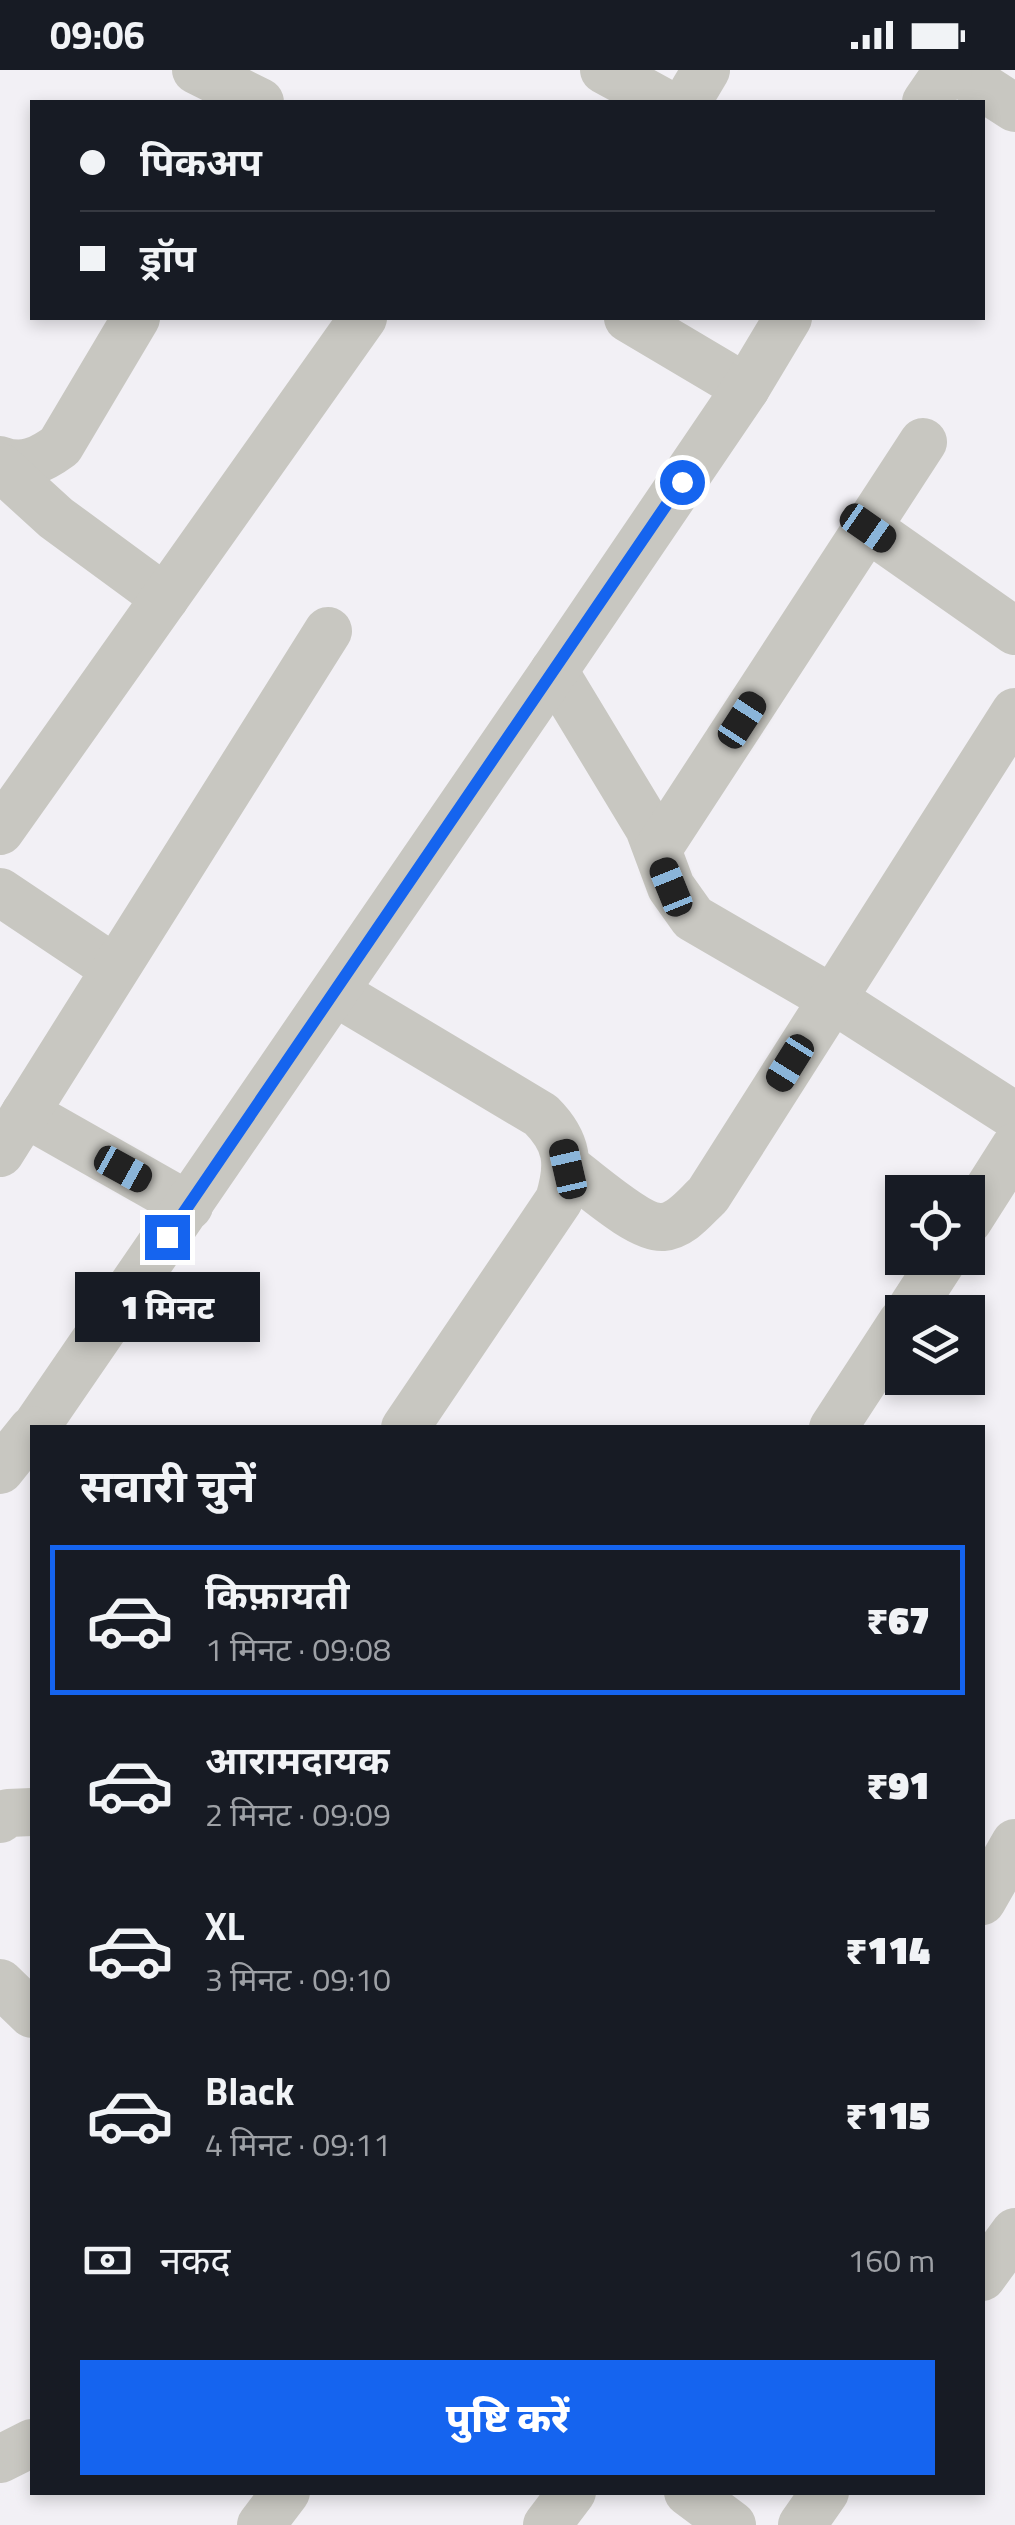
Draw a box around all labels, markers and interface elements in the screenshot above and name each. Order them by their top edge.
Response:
text: 09:06 [50,6,145,64]
text: पिकअप [140,133,262,191]
text: ड्रॉप [140,229,196,287]
route start [660,460,705,505]
car [835,499,901,557]
car [713,687,771,753]
car [646,854,696,920]
car [761,1030,819,1096]
car [547,1136,589,1202]
car [89,1141,157,1197]
map controls [885,1175,985,1395]
button: locate [885,1175,985,1275]
route end [145,1215,190,1260]
callout: 1 मिनट [74,1272,260,1342]
text: 1 मिनट [121,1283,214,1331]
button: layers [885,1295,985,1395]
text: सवारी चुनें [80,1451,255,1519]
text: किफ़ायती [205,1566,349,1624]
icon: car [85,1575,175,1665]
text: ₹67 [866,1591,930,1649]
text: 1 मिनट · 09:08 [205,1625,391,1673]
text: आरामदायक [205,1731,389,1789]
icon: car [85,1740,175,1830]
text: ₹91 [866,1756,930,1814]
text: 2 मिनट · 09:09 [205,1790,391,1838]
text: XL [205,1897,245,1955]
icon: car [85,1905,175,1995]
text: ₹114 [845,1921,930,1979]
text: 3 मिनट · 09:10 [205,1955,391,2003]
text: Black [205,2062,294,2120]
icon: car [85,2070,175,2160]
text: ₹115 [845,2086,930,2144]
text: 4 मिनट · 09:11 [205,2120,391,2168]
text: नकद [160,2231,230,2289]
icon: cash [80,2233,135,2288]
text: 160 m [847,2236,935,2284]
button: पुष्टि करें [80,2360,935,2475]

